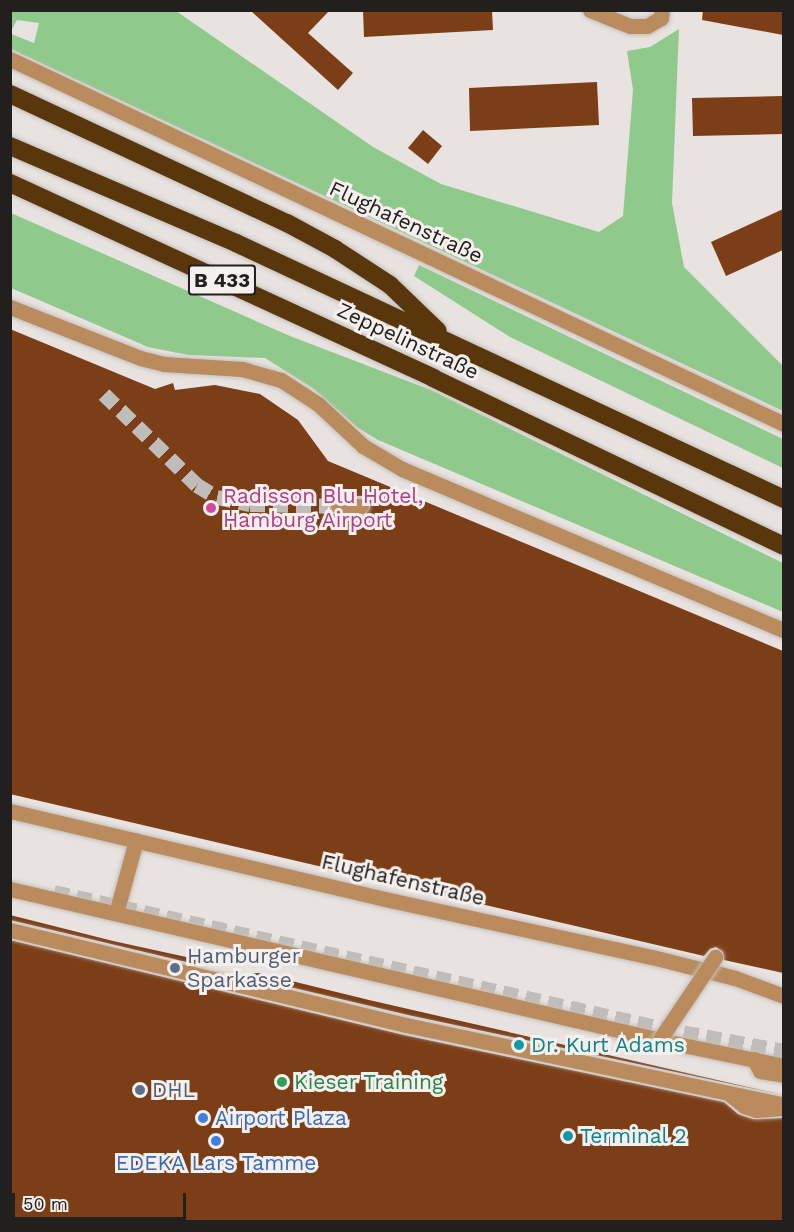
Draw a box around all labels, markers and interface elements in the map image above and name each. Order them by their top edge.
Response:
street label: Flughafenstraße [325,175,487,269]
road number: B 433 [188,263,256,297]
street label: Zeppelinstraße [333,297,483,385]
place label: Radisson Blu Hotel, Hamburg Airport [223,483,423,533]
marker: Radisson Blu Hotel, Hamburg Airport [204,501,218,515]
street label: Flughafenstraße [319,849,487,911]
place label: Hamburger Sparkasse [187,943,300,993]
marker: Hamburger Sparkasse [168,961,182,975]
place label: Dr. Kurt Adams [531,1032,686,1058]
marker: Dr. Kurt Adams [512,1038,526,1052]
place label: Kieser Training [294,1069,444,1095]
marker: Kieser Training [275,1075,289,1089]
place label: DHL [152,1077,195,1103]
marker: DHL [133,1083,147,1097]
place label: Airport Plaza [215,1105,347,1131]
marker: Airport Plaza [196,1111,210,1125]
place label: Terminal 2 [580,1123,687,1149]
marker: Terminal 2 [561,1129,575,1143]
marker: EDEKA Lars Tamme [209,1134,223,1148]
place label: EDEKA Lars Tamme [115,1150,317,1176]
scale bar [15,1181,189,1219]
text: 50 m [23,1193,68,1214]

